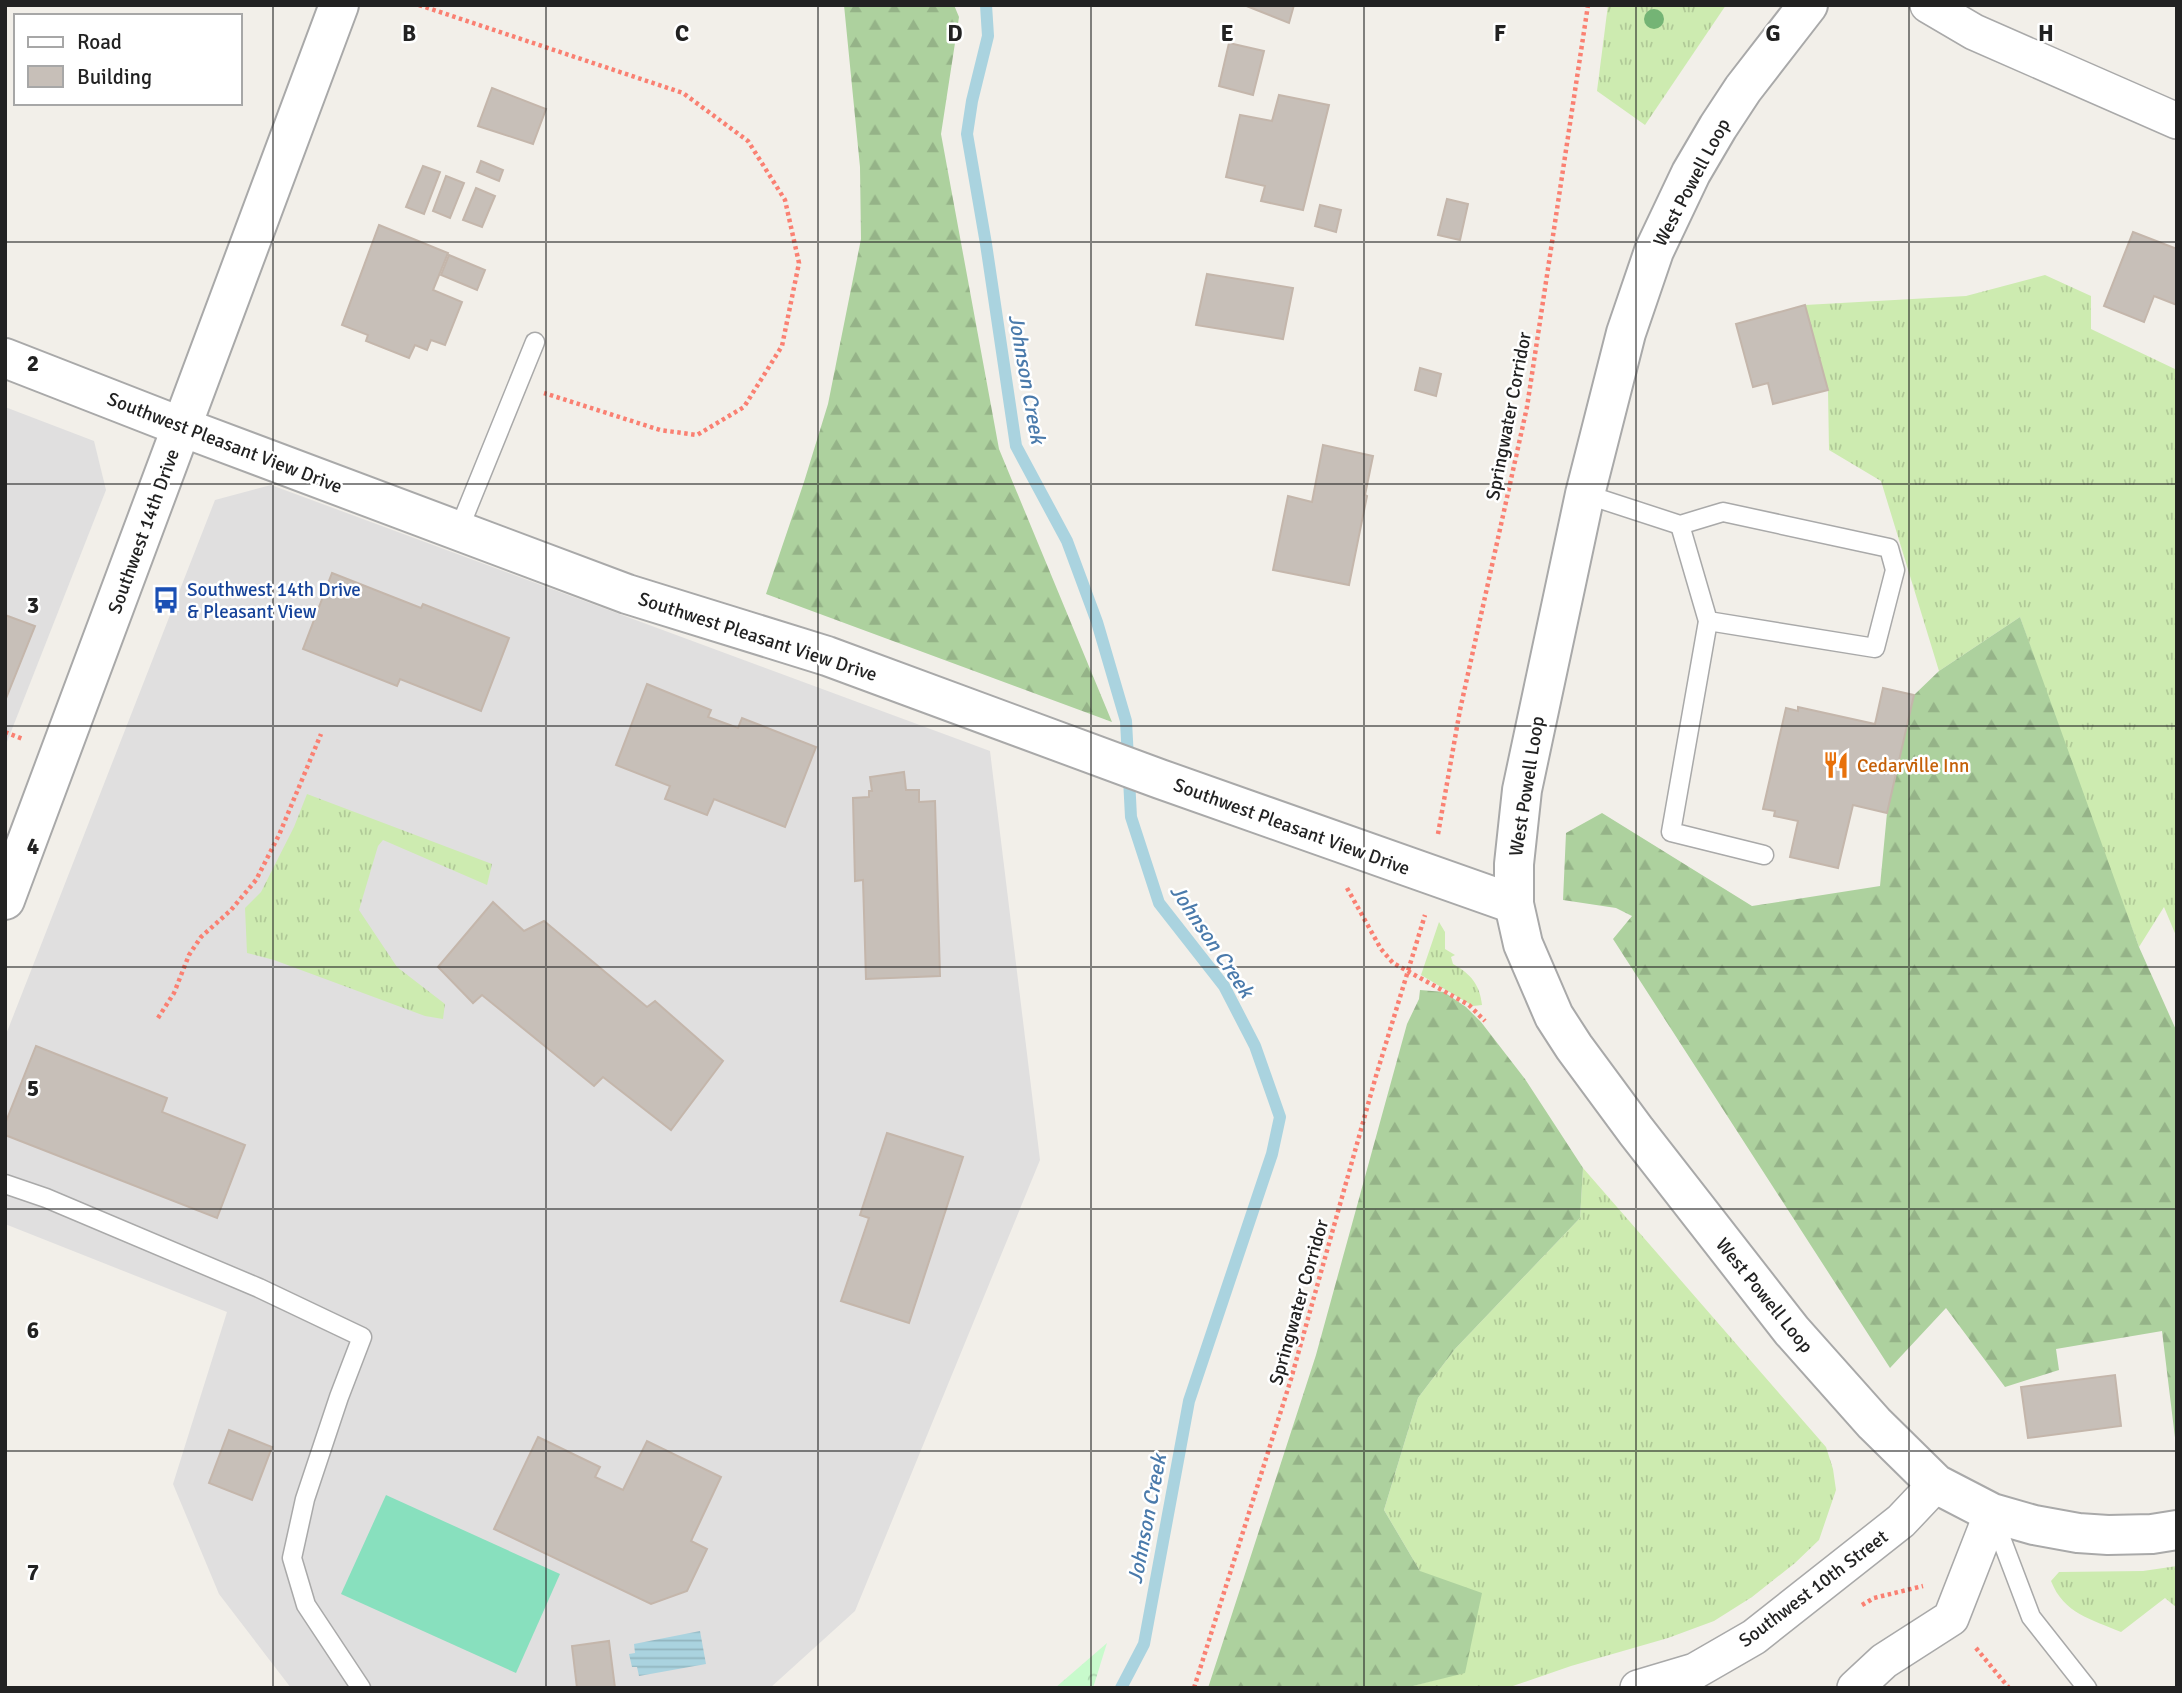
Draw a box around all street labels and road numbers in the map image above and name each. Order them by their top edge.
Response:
street label: West Powell Loop [1648,114,1736,251]
street label: Springwater Corridor [1481,330,1537,503]
street label: Southwest Pleasant View Drive [104,387,346,499]
street label: Southwest 14th Drive [103,446,185,617]
street label: Southwest Pleasant View Drive [635,587,880,687]
street label: West Powell Loop [1504,714,1550,858]
street label: Southwest Pleasant View Drive [1170,773,1413,881]
street label: Springwater Corridor [1264,1217,1334,1388]
street label: West Powell Loop [1710,1233,1818,1358]
street label: Southwest 10th Street [1734,1525,1893,1653]

